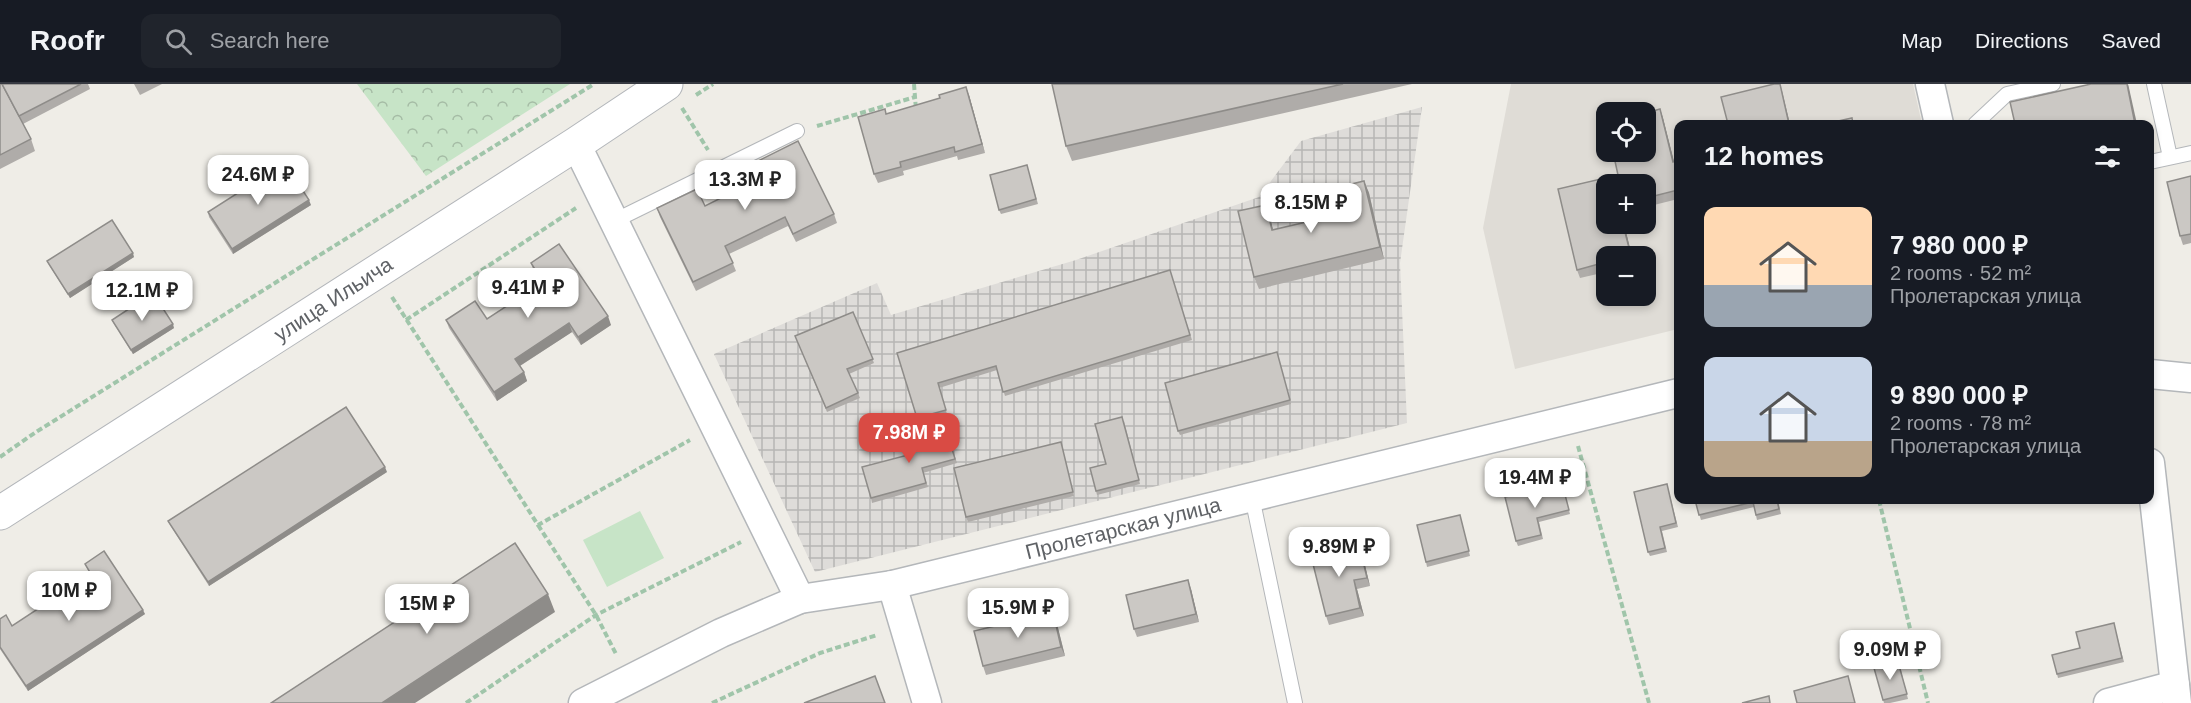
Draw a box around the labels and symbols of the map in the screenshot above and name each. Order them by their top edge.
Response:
pin: 24.6M ₽ [203,155,313,206]
pin: 13.3M ₽ [690,160,800,211]
pin: 8.15M ₽ [1256,183,1366,234]
street label: улица Ильича [270,252,397,346]
pin: 9.41M ₽ [473,268,583,319]
pin: 12.1M ₽ [87,271,197,322]
pin: 7.98M ₽ [854,413,964,464]
pin: 19.4M ₽ [1480,458,1590,509]
street label: Пролетарская улица [1023,492,1223,563]
pin: 9.89M ₽ [1284,527,1394,578]
pin: 10M ₽ [27,571,111,622]
pin: 15M ₽ [385,584,469,635]
pin: 15.9M ₽ [963,588,1073,639]
pin: 9.09M ₽ [1835,630,1945,681]

